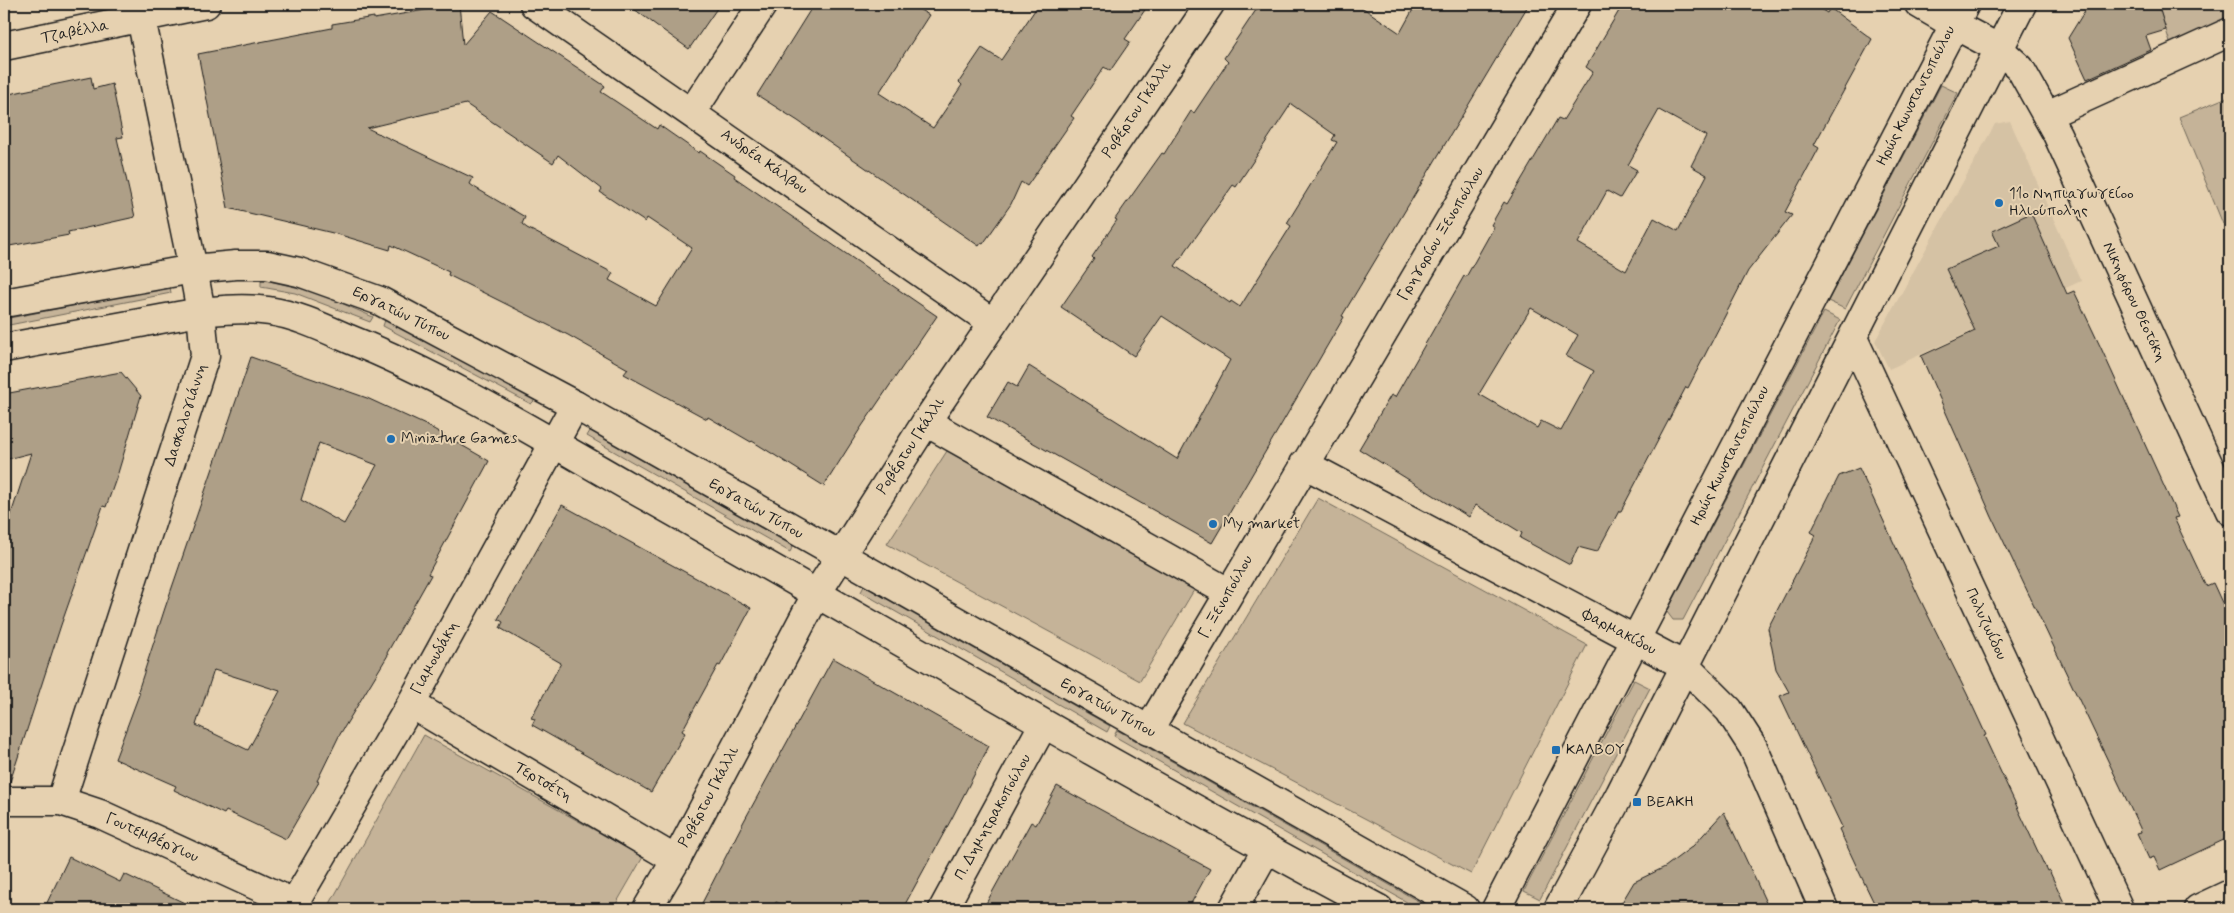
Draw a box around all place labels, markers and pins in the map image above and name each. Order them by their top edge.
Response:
place label: 11ο Νηπιαγωγείοο Ηλιούπολης [2009,184,2134,221]
marker: 11ο Νηπιαγωγείοο Ηλιούπολης [1993,197,2005,209]
place label: Miniature Games [401,429,518,449]
marker: Miniature Games [385,433,397,445]
place label: My market [1223,514,1300,534]
marker: My market [1207,518,1219,530]
place label: ΚΑΛΒΟΥ [1566,740,1624,760]
marker: ΚΑΛΒΟΥ [1550,744,1562,756]
place label: ΒΕΑΚΗ [1647,792,1694,812]
marker: ΒΕΑΚΗ [1631,796,1643,808]

